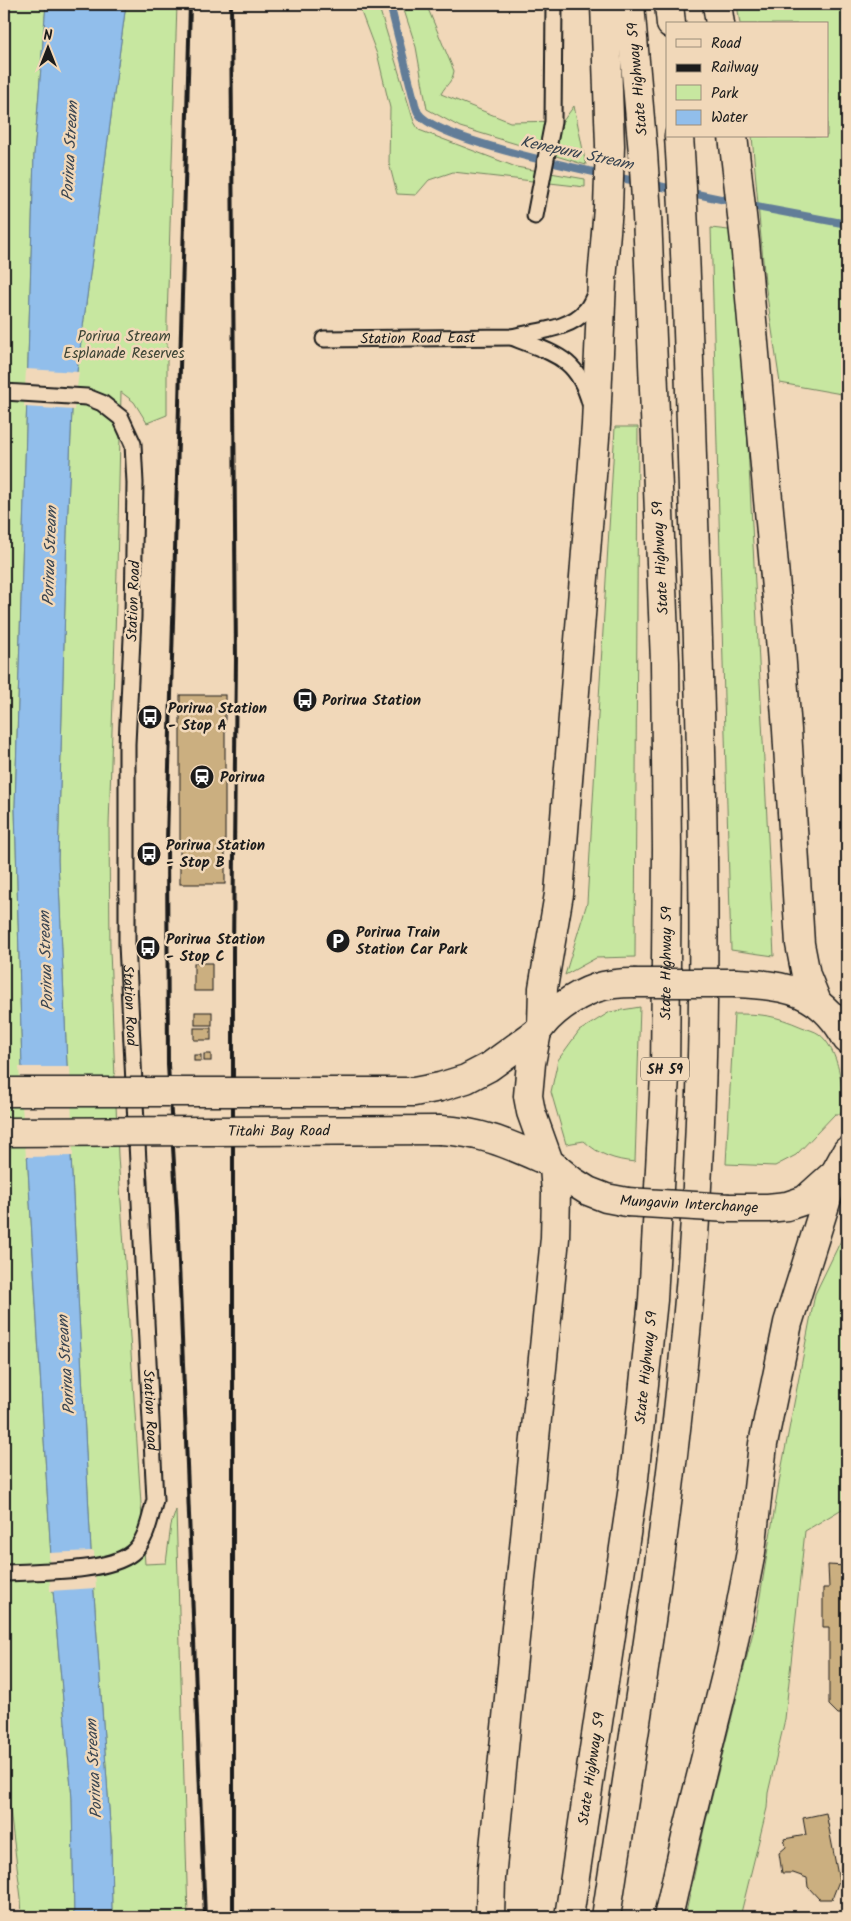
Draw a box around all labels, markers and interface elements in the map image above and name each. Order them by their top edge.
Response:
street label: State Highway 59 [621,21,655,137]
north arrow [22,22,72,72]
legend [666,22,828,138]
text: N [44,25,53,47]
text: Road [711,32,742,56]
text: Railway [711,56,759,80]
text: Park [711,82,739,106]
water label: Porirua Stream [55,100,86,201]
text: Water [711,106,748,130]
water label: Kenepuru Stream [518,129,637,178]
park label: Porirua Stream Esplanade Reserves [63,325,185,366]
street label: Station Road East [360,326,476,352]
street label: State Highway 59 [646,500,676,615]
water label: Porirua Stream [36,505,65,606]
street label: Station Road [121,560,147,642]
bus stop icon: Porirua Station [292,687,318,713]
place label: Porirua Station [322,689,421,713]
place label: Porirua Station - Stop A [168,697,267,738]
bus stop icon: Porirua Station - Stop A [137,704,163,730]
station icon: Porirua [189,764,215,790]
place label: Porirua [220,766,265,790]
place label: Porirua Station - Stop B [166,834,265,875]
bus stop icon: Porirua Station - Stop B [136,841,162,867]
street label: State Highway 59 [654,905,679,1020]
water label: Porirua Stream [32,910,61,1011]
place label: Porirua Train Station Car Park [356,921,468,962]
place label: Porirua Station - Stop C [166,928,265,969]
parking icon: Porirua Train Station Car Park [325,928,351,954]
bus stop icon: Porirua Station - Stop C [135,935,161,961]
street label: Station Road [115,964,143,1047]
road number: SH 59 [641,1058,689,1080]
street label: Titahi Bay Road [228,1120,331,1144]
street label: Mungavin Interchange [619,1189,759,1221]
street label: State Highway 59 [629,1309,665,1425]
water label: Porirua Stream [50,1313,82,1415]
street label: Station Road [135,1369,164,1452]
street label: State Highway 59 [572,1710,612,1827]
water label: Porirua Stream [79,1717,110,1819]

